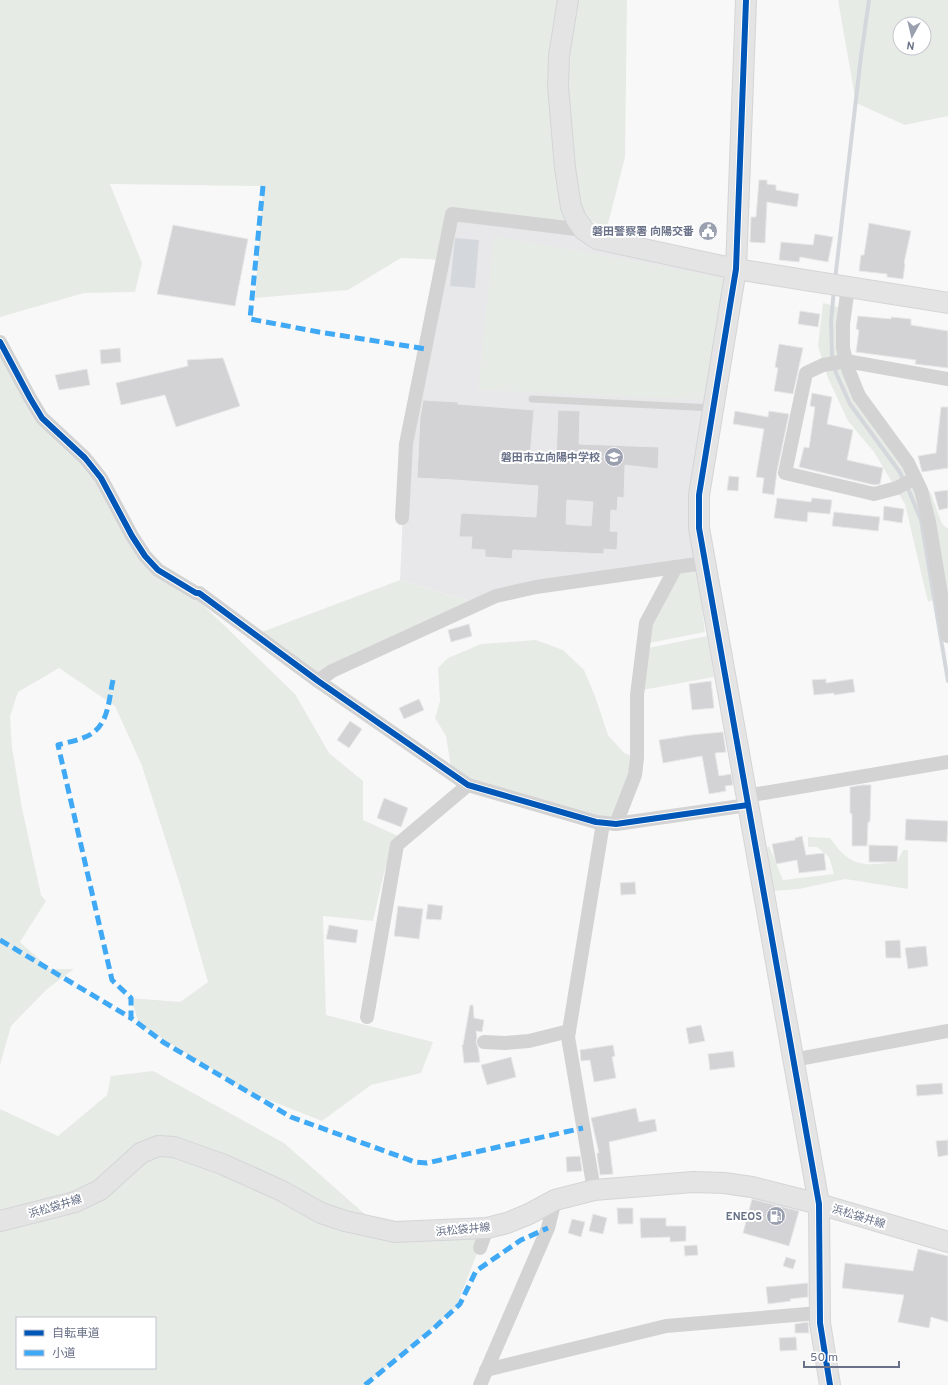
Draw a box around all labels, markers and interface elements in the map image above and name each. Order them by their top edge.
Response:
north arrow [892,16,932,56]
text: N [906,37,916,52]
public building icon: 磐田警察署 向陽交番 [697,220,719,242]
place label: 磐田警察署 向陽交番 [592,225,694,239]
school or university icon: 磐田市立向陽中学校 [603,446,625,468]
place label: 磐田市立向陽中学校 [501,451,600,465]
street label: 浜松袋井線 [27,1192,84,1222]
street label: 浜松袋井線 [830,1202,887,1232]
fuel station icon: ENEOS [765,1205,787,1227]
place label: ENEOS [726,1210,762,1224]
street label: 浜松袋井線 [435,1221,491,1239]
legend [16,1317,156,1369]
text: 自転車道 [52,1326,100,1342]
scale bar [804,1343,899,1369]
text: 小道 [52,1346,76,1362]
text: 50 m [810,1350,838,1366]

